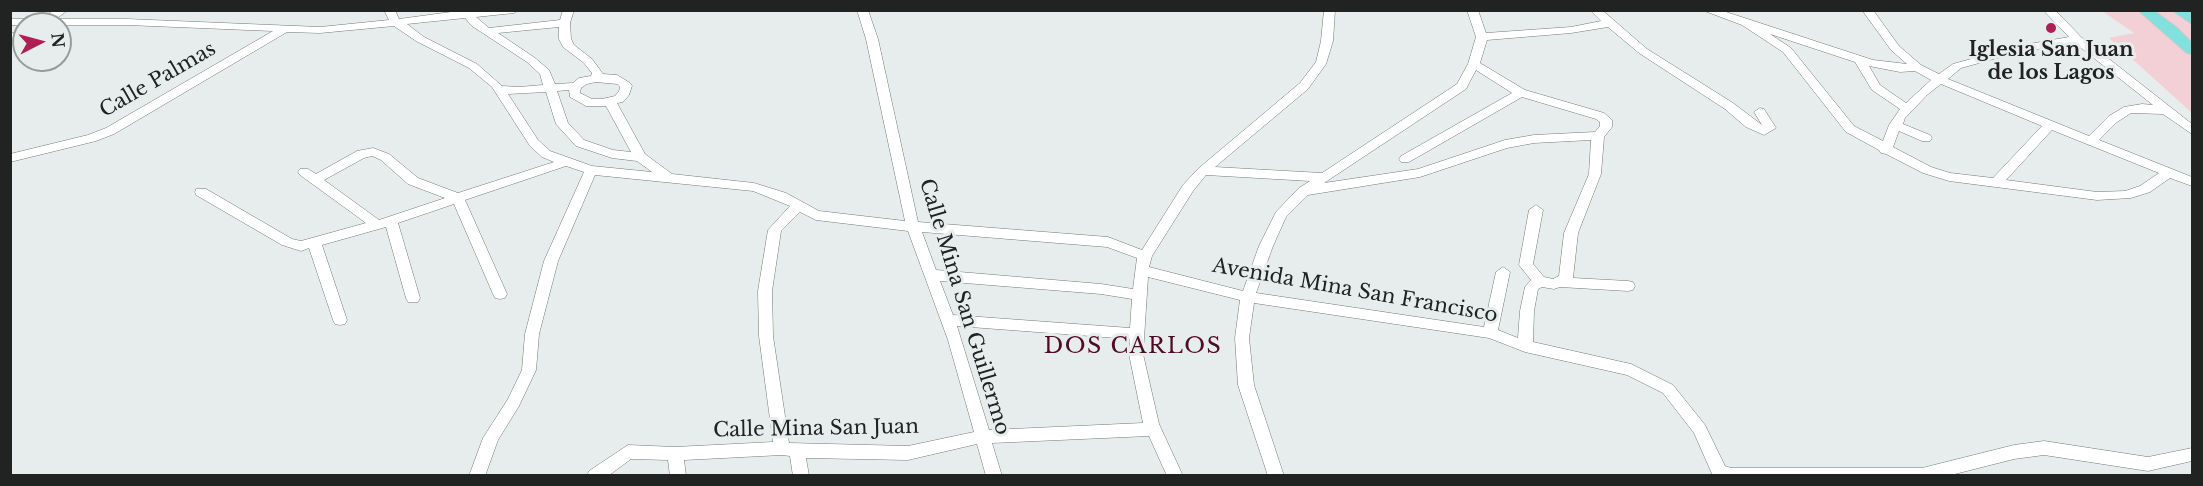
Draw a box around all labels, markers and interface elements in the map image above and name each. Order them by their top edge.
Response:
north arrow [12,12,72,72]
marker: Iglesia San Juan de los Lagos [2044,21,2058,35]
text: N [47,32,69,49]
street label: Calle Palmas [96,37,220,123]
place label: Iglesia San Juan de los Lagos [1968,38,2134,85]
street label: Calle Mina San Guillermo [914,176,1014,438]
street label: Avenida Mina San Francisco [1211,254,1499,328]
district label: DOS CARLOS [1044,334,1222,360]
street label: Calle Mina San Juan [713,415,919,443]

